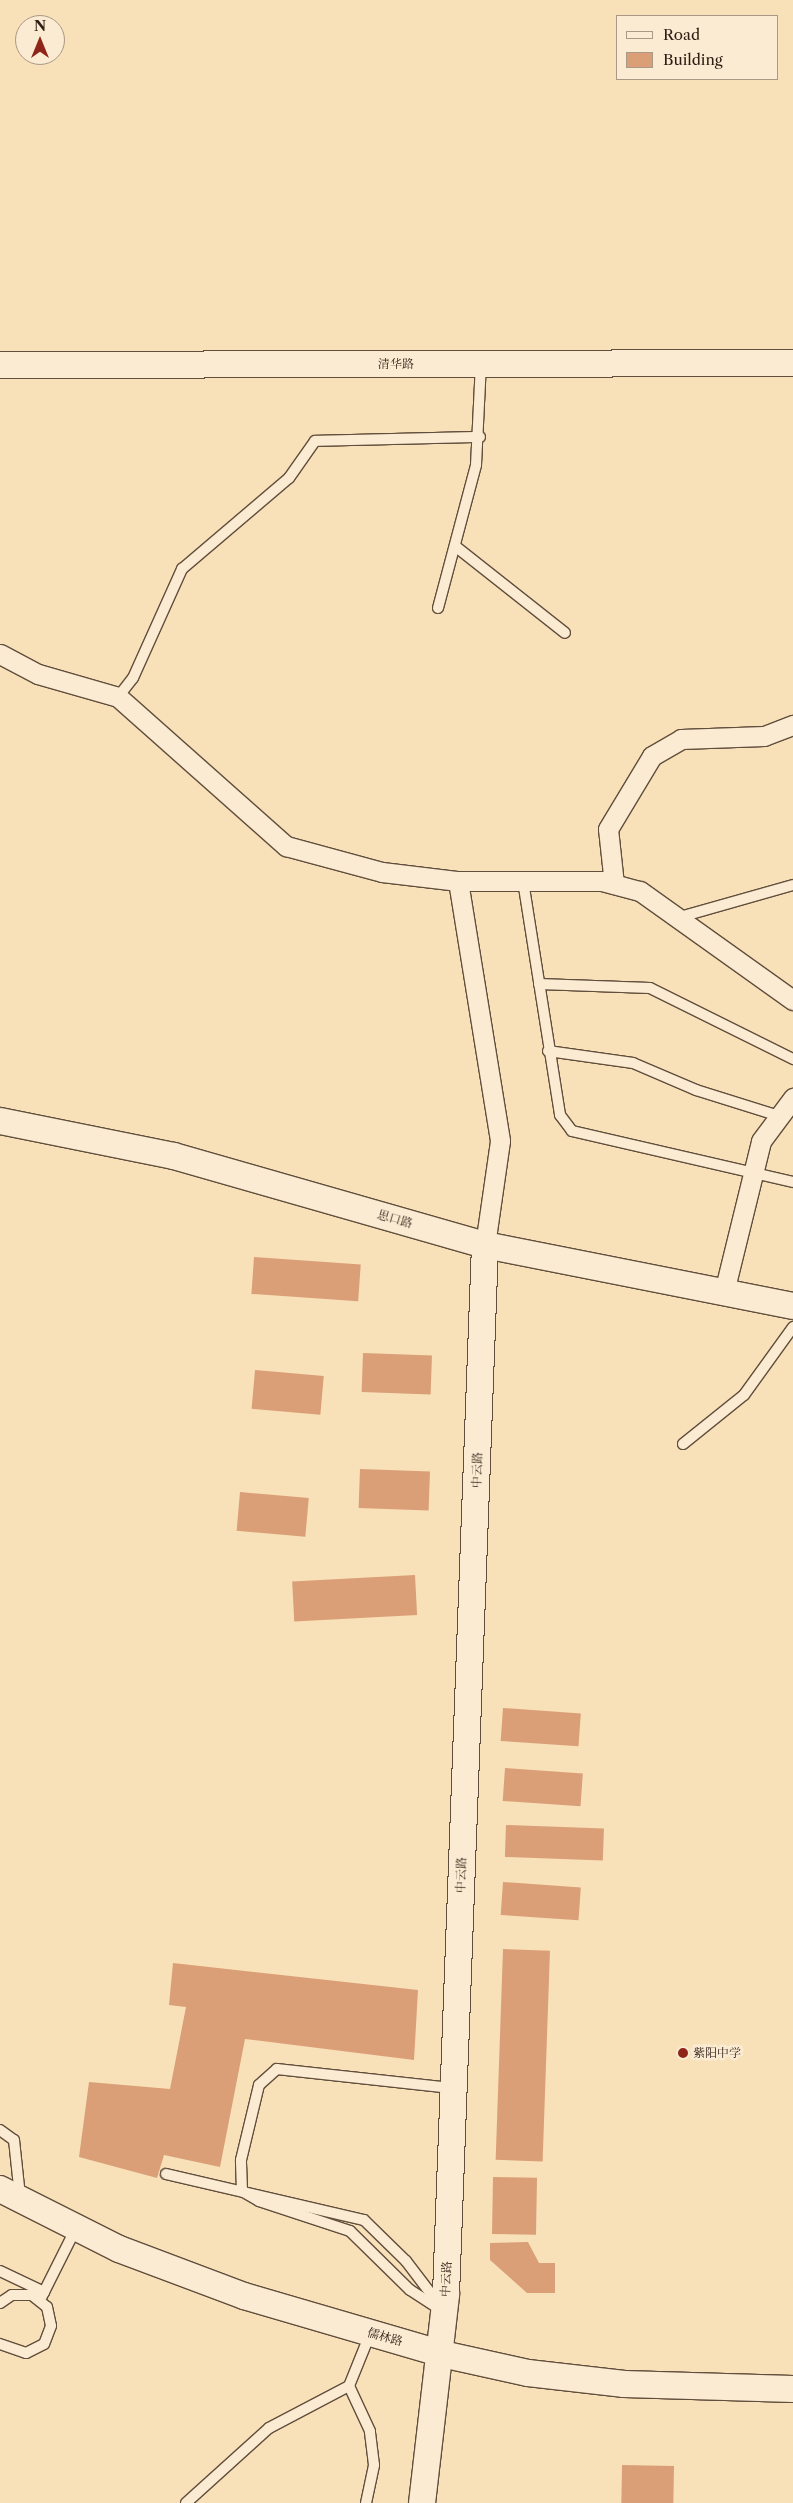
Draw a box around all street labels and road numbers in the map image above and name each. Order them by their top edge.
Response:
street label: 清华路 [378,357,414,371]
street label: 思口路 [376,1207,414,1231]
street label: 中云路 [469,1452,485,1488]
street label: 中云路 [453,1857,469,1893]
street label: 中云路 [438,2261,454,2297]
street label: 儒林路 [366,2325,404,2349]

